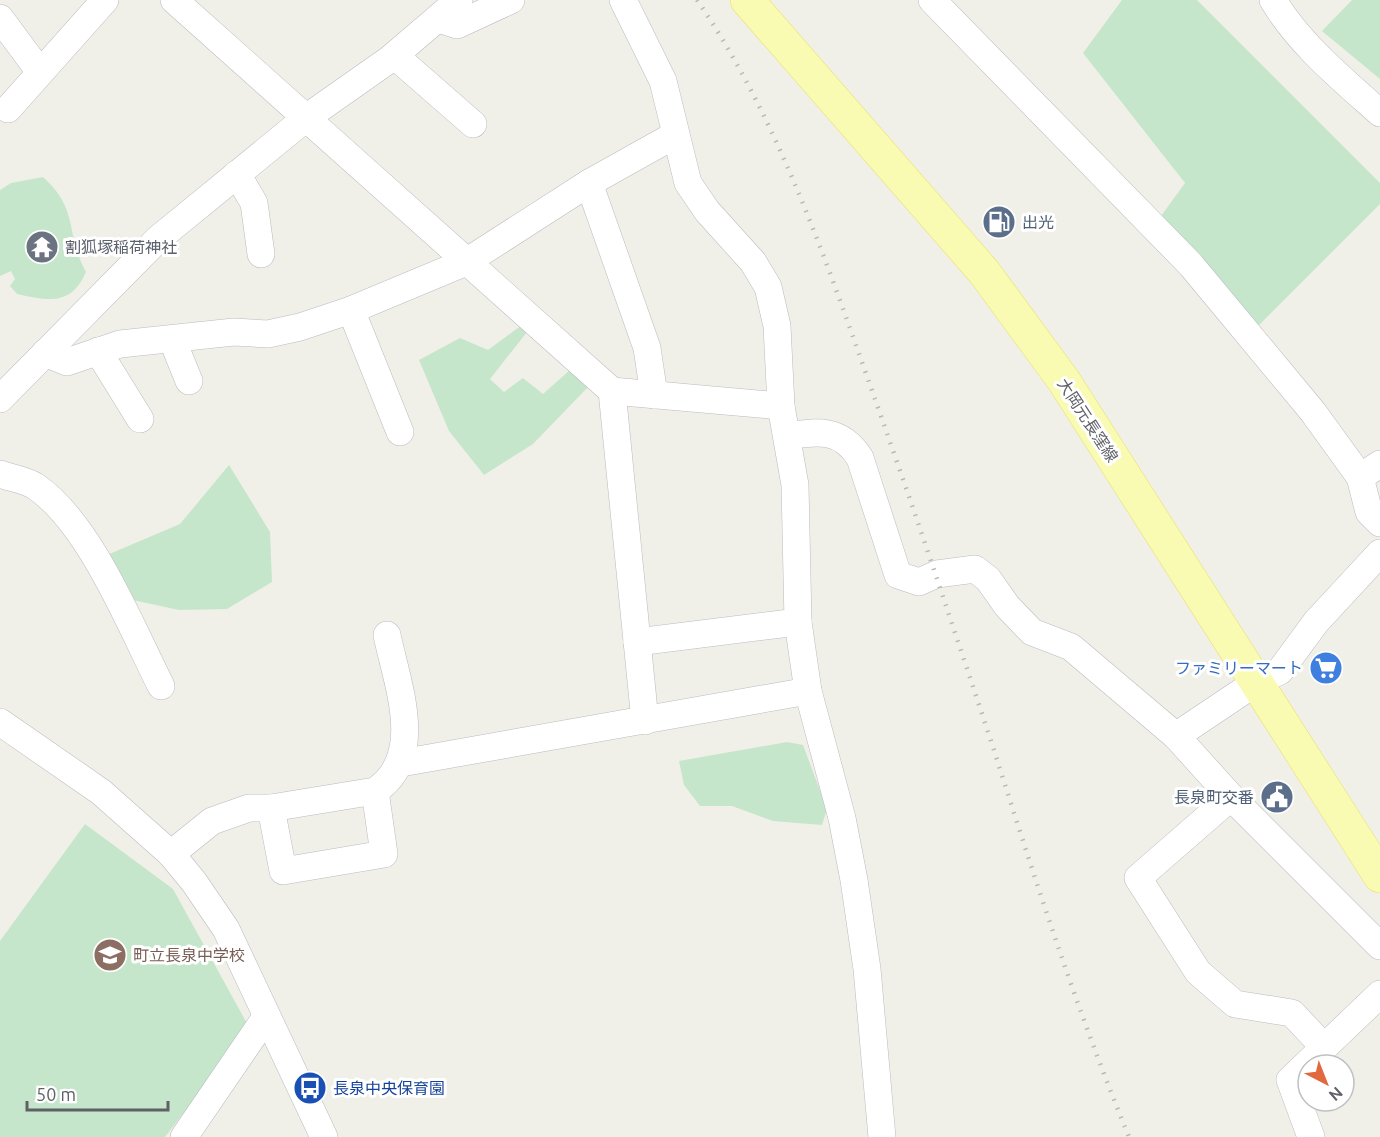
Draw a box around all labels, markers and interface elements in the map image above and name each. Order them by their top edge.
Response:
fuel station icon: 出光 [981,204,1017,240]
place label: 出光 [1022,213,1054,231]
temple icon: 割狐塚稲荷神社 [24,229,60,265]
place label: 割狐塚稲荷神社 [65,238,177,256]
street label: 大岡元長窪線 [1054,375,1122,465]
supermarket icon: ファミリーマート [1308,650,1344,686]
place label: ファミリーマート [1175,659,1303,677]
public building icon: 長泉町交番 [1259,779,1295,815]
place label: 長泉町交番 [1174,788,1254,806]
school or university icon: 町立長泉中学校 [92,937,128,973]
place label: 町立長泉中学校 [133,946,245,964]
north arrow [1296,1053,1356,1113]
bus stop icon: 長泉中央保育園 [292,1070,328,1106]
scale bar [27,1074,168,1112]
place label: 長泉中央保育園 [333,1079,445,1097]
text: N [1326,1083,1346,1105]
text: 50 m [36,1084,76,1104]

